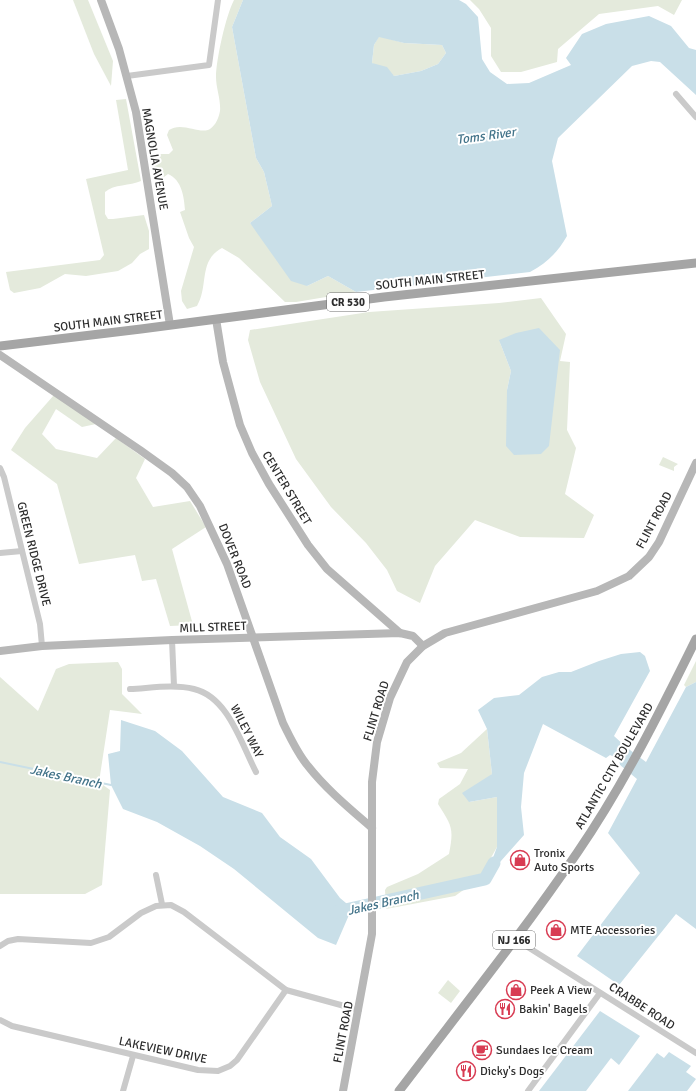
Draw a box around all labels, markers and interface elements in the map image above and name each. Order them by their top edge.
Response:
street label: MAGNOLIA AVENUE [138,107,171,212]
water label: Toms River [456,124,519,148]
street label: SOUTH MAIN STREET [375,267,485,294]
road number: CR 530 [327,293,369,311]
street label: SOUTH MAIN STREET [53,307,163,336]
street label: CENTER STREET [259,449,315,528]
street label: FLINT ROAD [633,489,676,551]
street label: GREEN RIDGE DRIVE [13,500,54,608]
street label: DOVER ROAD [215,521,254,591]
street label: MILL STREET [179,619,247,636]
street label: FLINT ROAD [360,679,393,743]
street label: ATLANTIC CITY BOULEVARD [572,700,657,832]
street label: WILEY WAY [227,702,266,760]
water label: Jakes Branch [29,762,104,793]
place label: Tronix Auto Sports [534,846,594,875]
shop icon: Tronix Auto Sports [509,849,531,871]
water label: Jakes Branch [346,887,421,919]
shop icon: MTE Accessories [545,919,567,941]
place label: MTE Accessories [570,923,655,938]
road number: NJ 166 [493,931,535,949]
shop icon: Peek A View [505,979,527,1001]
street label: CRABBE ROAD [606,980,678,1033]
place label: Peek A View [530,983,592,998]
restaurant icon: Bakin' Bagels [494,998,516,1020]
street label: FLINT ROAD [330,1000,357,1064]
place label: Bakin' Bagels [519,1002,588,1017]
street label: LAKEVIEW DRIVE [117,1034,209,1067]
cafe icon: Sundaes Ice Cream [471,1039,493,1061]
place label: Sundaes Ice Cream [496,1043,593,1058]
restaurant icon: Dicky's Dogs [455,1060,477,1082]
place label: Dicky's Dogs [480,1064,544,1079]

